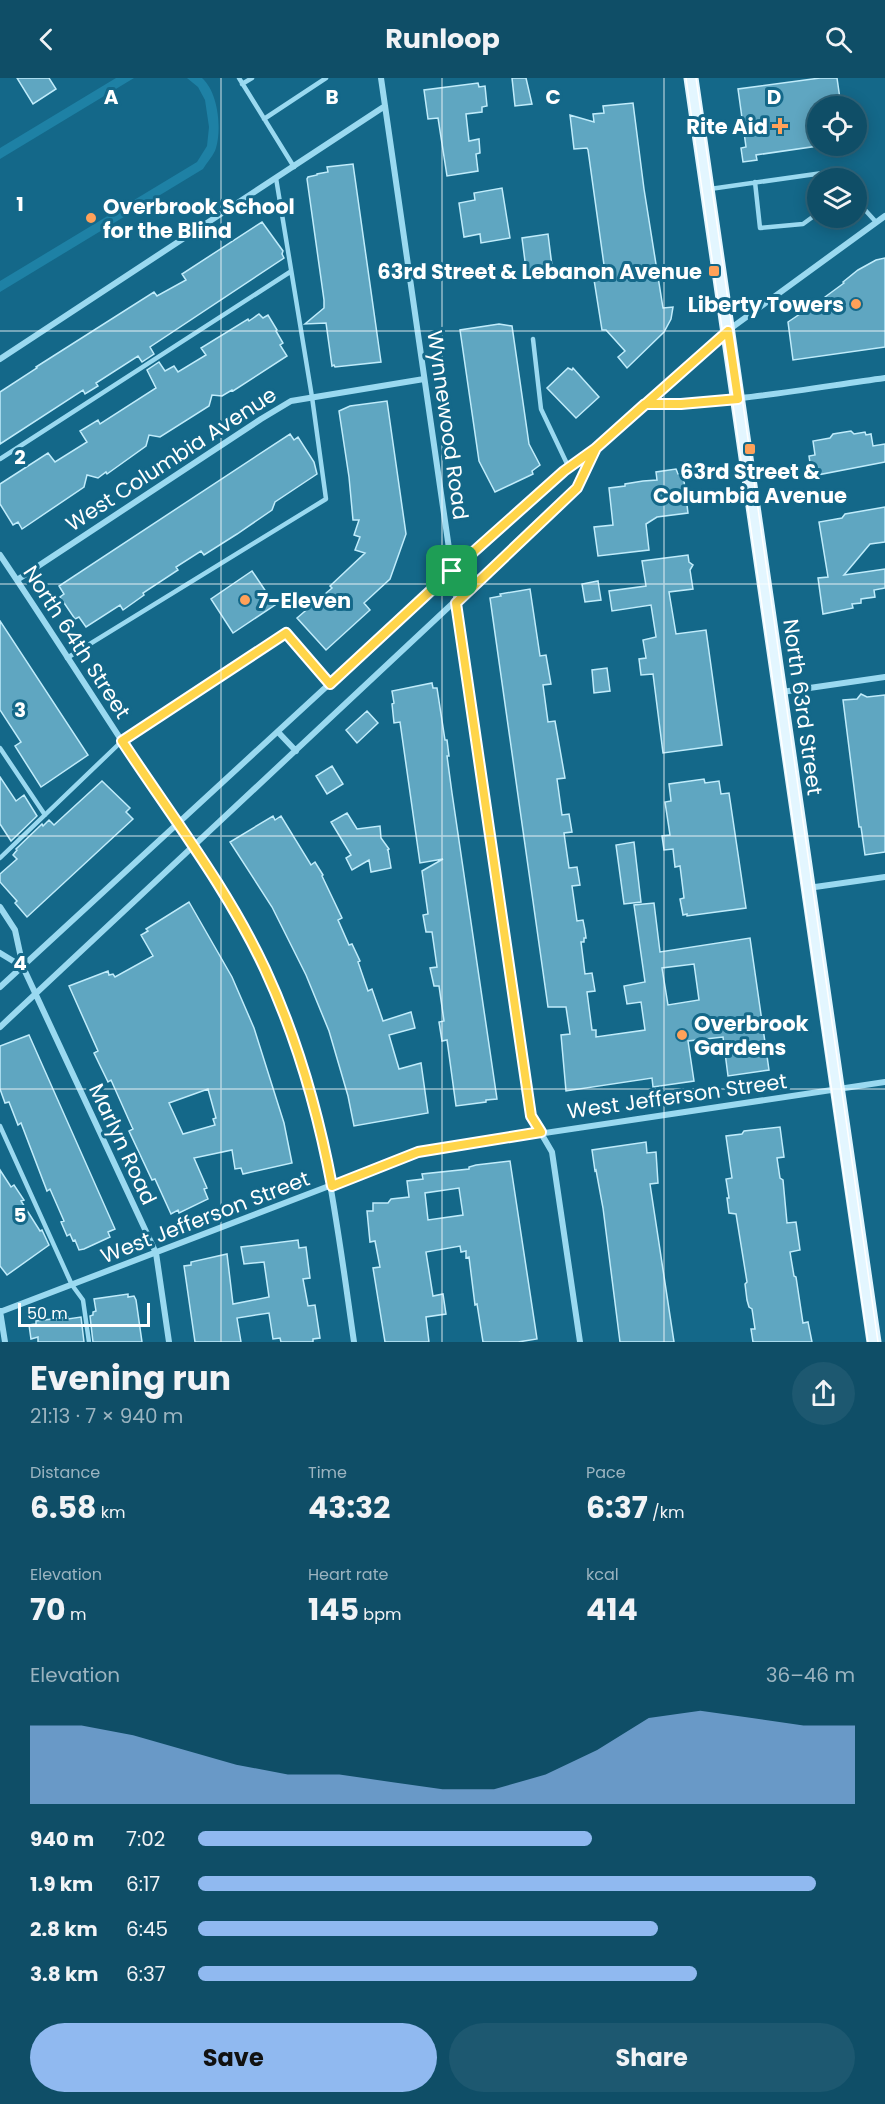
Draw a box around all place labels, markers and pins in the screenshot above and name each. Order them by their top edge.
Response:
place label: Rite Aid [686,112,768,141]
marker: Rite Aid [773,119,787,133]
place label: Overbrook School for the Blind [103,192,295,245]
marker: Overbrook School for the Blind [84,211,98,225]
place label: 63rd Street & Lebanon Avenue [377,257,702,286]
marker: 63rd Street & Lebanon Avenue [707,264,721,278]
place label: Liberty Towers [688,290,844,319]
marker: Liberty Towers [849,297,863,311]
marker: 63rd Street & Columbia Avenue [743,442,757,456]
place label: 63rd Street & Columbia Avenue [653,457,847,510]
pin [426,545,477,596]
place label: 7-Eleven [257,586,351,615]
marker: 7-Eleven [238,593,252,607]
place label: Overbrook Gardens [694,1009,809,1062]
marker: Overbrook Gardens [675,1028,689,1042]

